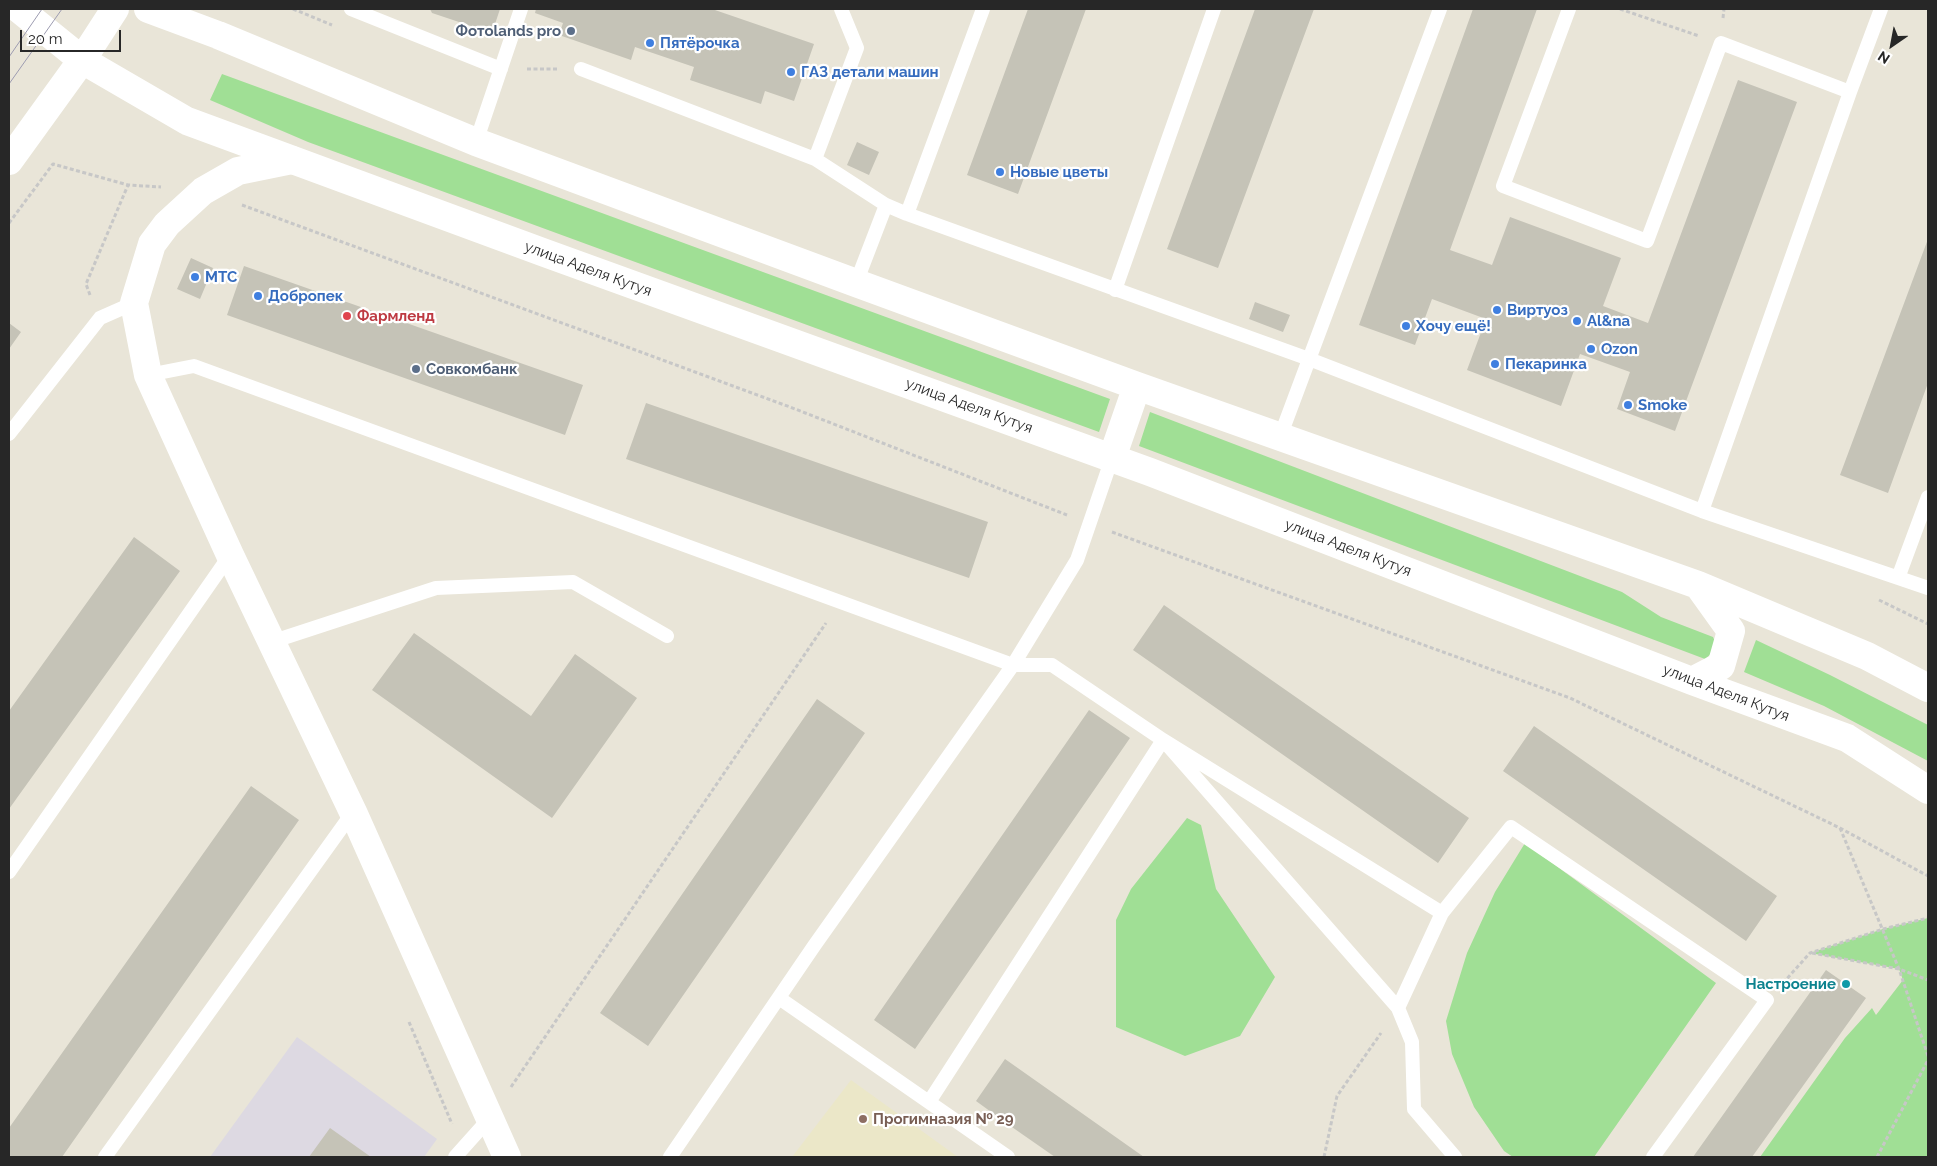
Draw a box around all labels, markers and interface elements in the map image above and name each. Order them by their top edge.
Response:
scale bar [22,20,124,52]
north arrow [1867,20,1917,70]
place label: Фотоlands pro [456,22,561,40]
marker: Фотоlands pro [565,25,577,37]
text: 20 m [28,30,63,48]
place label: Пятёрочка [660,34,740,52]
marker: Пятёрочка [644,37,656,49]
text: N [1875,48,1893,67]
place label: ГАЗ детали машин [801,63,939,81]
marker: ГАЗ детали машин [785,66,797,78]
place label: Новые цветы [1010,163,1108,181]
marker: Новые цветы [994,166,1006,178]
street label: улица Аделя Кутуя [522,238,654,300]
place label: МТС [205,268,237,286]
marker: МТС [189,271,201,283]
place label: Добропек [268,287,343,305]
marker: Добропек [252,290,264,302]
place label: Виртуоз [1507,301,1568,319]
marker: Виртуоз [1491,304,1503,316]
place label: Фармленд [357,307,435,325]
marker: Фармленд [341,310,353,322]
place label: Al&na [1587,312,1630,330]
marker: Al&na [1571,315,1583,327]
place label: Хочу ещё! [1416,317,1491,335]
marker: Хочу ещё! [1400,320,1412,332]
place label: Ozon [1601,340,1638,358]
marker: Ozon [1585,343,1597,355]
place label: Пекаринка [1505,355,1587,373]
marker: Пекаринка [1489,358,1501,370]
place label: Совкомбанк [426,360,518,378]
marker: Совкомбанк [410,363,422,375]
street label: улица Аделя Кутуя [903,375,1035,437]
place label: Smoke [1638,396,1687,414]
marker: Smoke [1622,399,1634,411]
street label: улица Аделя Кутуя [1282,516,1414,580]
street label: улица Аделя Кутуя [1660,661,1792,725]
place label: Настроение [1746,975,1836,993]
marker: Настроение [1840,978,1852,990]
place label: Прогимназия № 29 [873,1110,1014,1128]
marker: Прогимназия № 29 [857,1113,869,1125]

